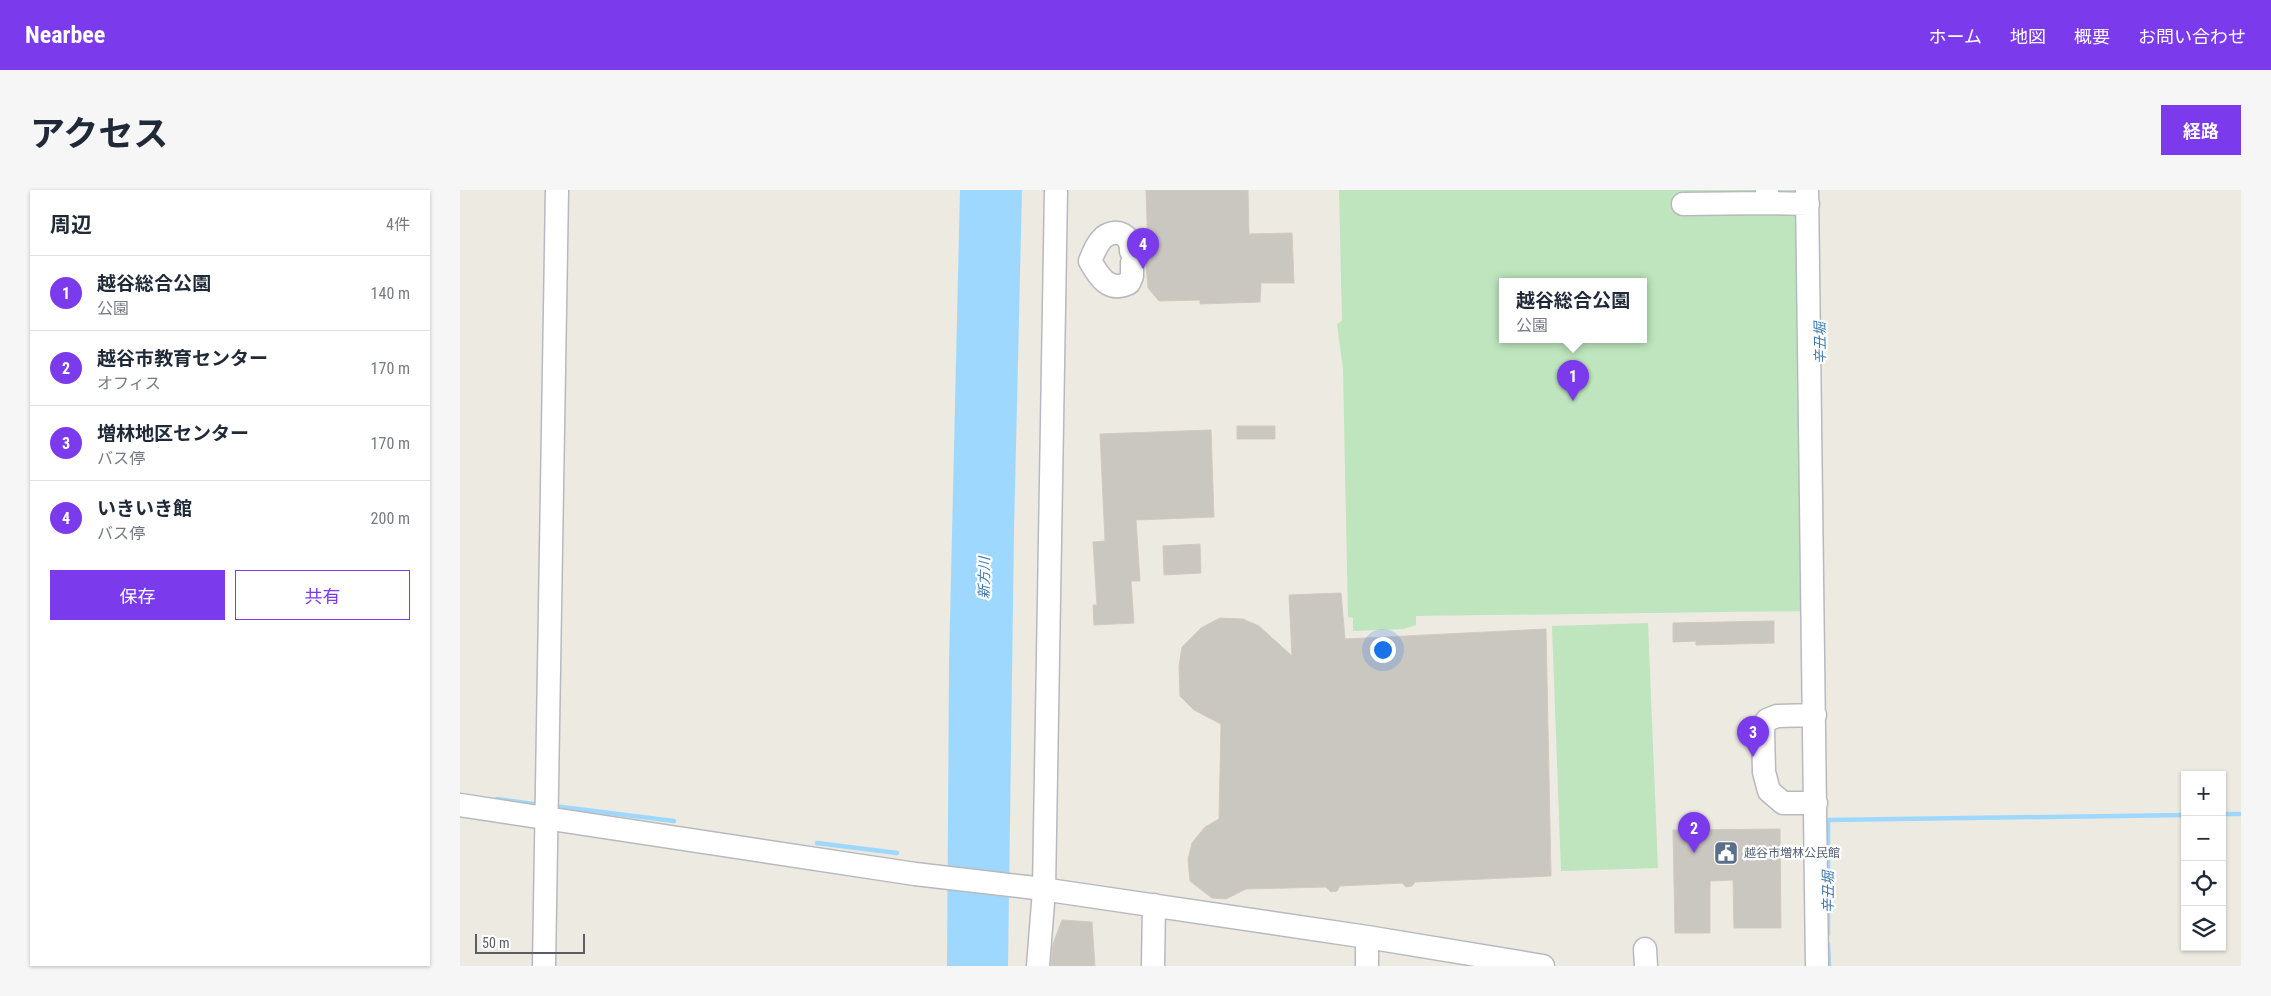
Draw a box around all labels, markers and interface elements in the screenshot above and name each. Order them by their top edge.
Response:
text: Nearbee [25,21,105,49]
text: ホーム [1929,26,1982,47]
text: 地図 [2010,26,2046,47]
text: 概要 [2074,26,2110,47]
text: お問い合わせ [2138,26,2246,47]
button: 経路 [2161,105,2241,155]
text: アクセス [30,114,168,155]
text: 周辺 [50,213,92,237]
text: 4件 [386,215,410,234]
pin: 4 [1127,228,1159,269]
text: 越谷総合公園 [97,272,211,295]
popup [1499,278,1647,343]
text: 1 [62,284,70,303]
text: 140 m [371,284,410,303]
text: 越谷総合公園 [1516,289,1630,312]
text: 公園 [97,299,129,318]
text: 公園 [1516,316,1548,335]
water label: 辛丑堀 [1812,320,1828,364]
text: 越谷市教育センター [97,347,268,370]
text: 2 [62,359,70,378]
text: 170 m [371,359,410,378]
pin: 1 [1557,360,1589,401]
text: オフィス [97,374,161,393]
text: 増林地区センター [97,422,249,445]
text: 3 [62,434,70,453]
text: 170 m [371,434,410,453]
text: バス停 [97,449,145,468]
text: いきいき館 [97,497,192,520]
text: 4 [62,509,70,528]
text: 200 m [371,509,410,528]
text: バス停 [97,524,145,543]
water label: 新方川 [976,555,992,599]
button: 保存 [50,570,225,620]
button: 共有 [235,570,410,620]
your location [1370,637,1396,663]
pin: 3 [1737,716,1769,757]
map controls [2181,771,2226,951]
button: + [2181,771,2226,816]
pin: 2 [1678,812,1710,853]
button: − [2181,816,2226,861]
public building icon: 越谷市増林公民館 [1713,840,1739,866]
place label: 越谷市増林公民館 [1744,846,1840,860]
button: locate [2181,861,2226,906]
water label: 辛丑堀 [1820,869,1836,913]
button: layers [2181,906,2226,951]
scale bar [475,931,585,954]
text: 50 m [482,935,510,951]

